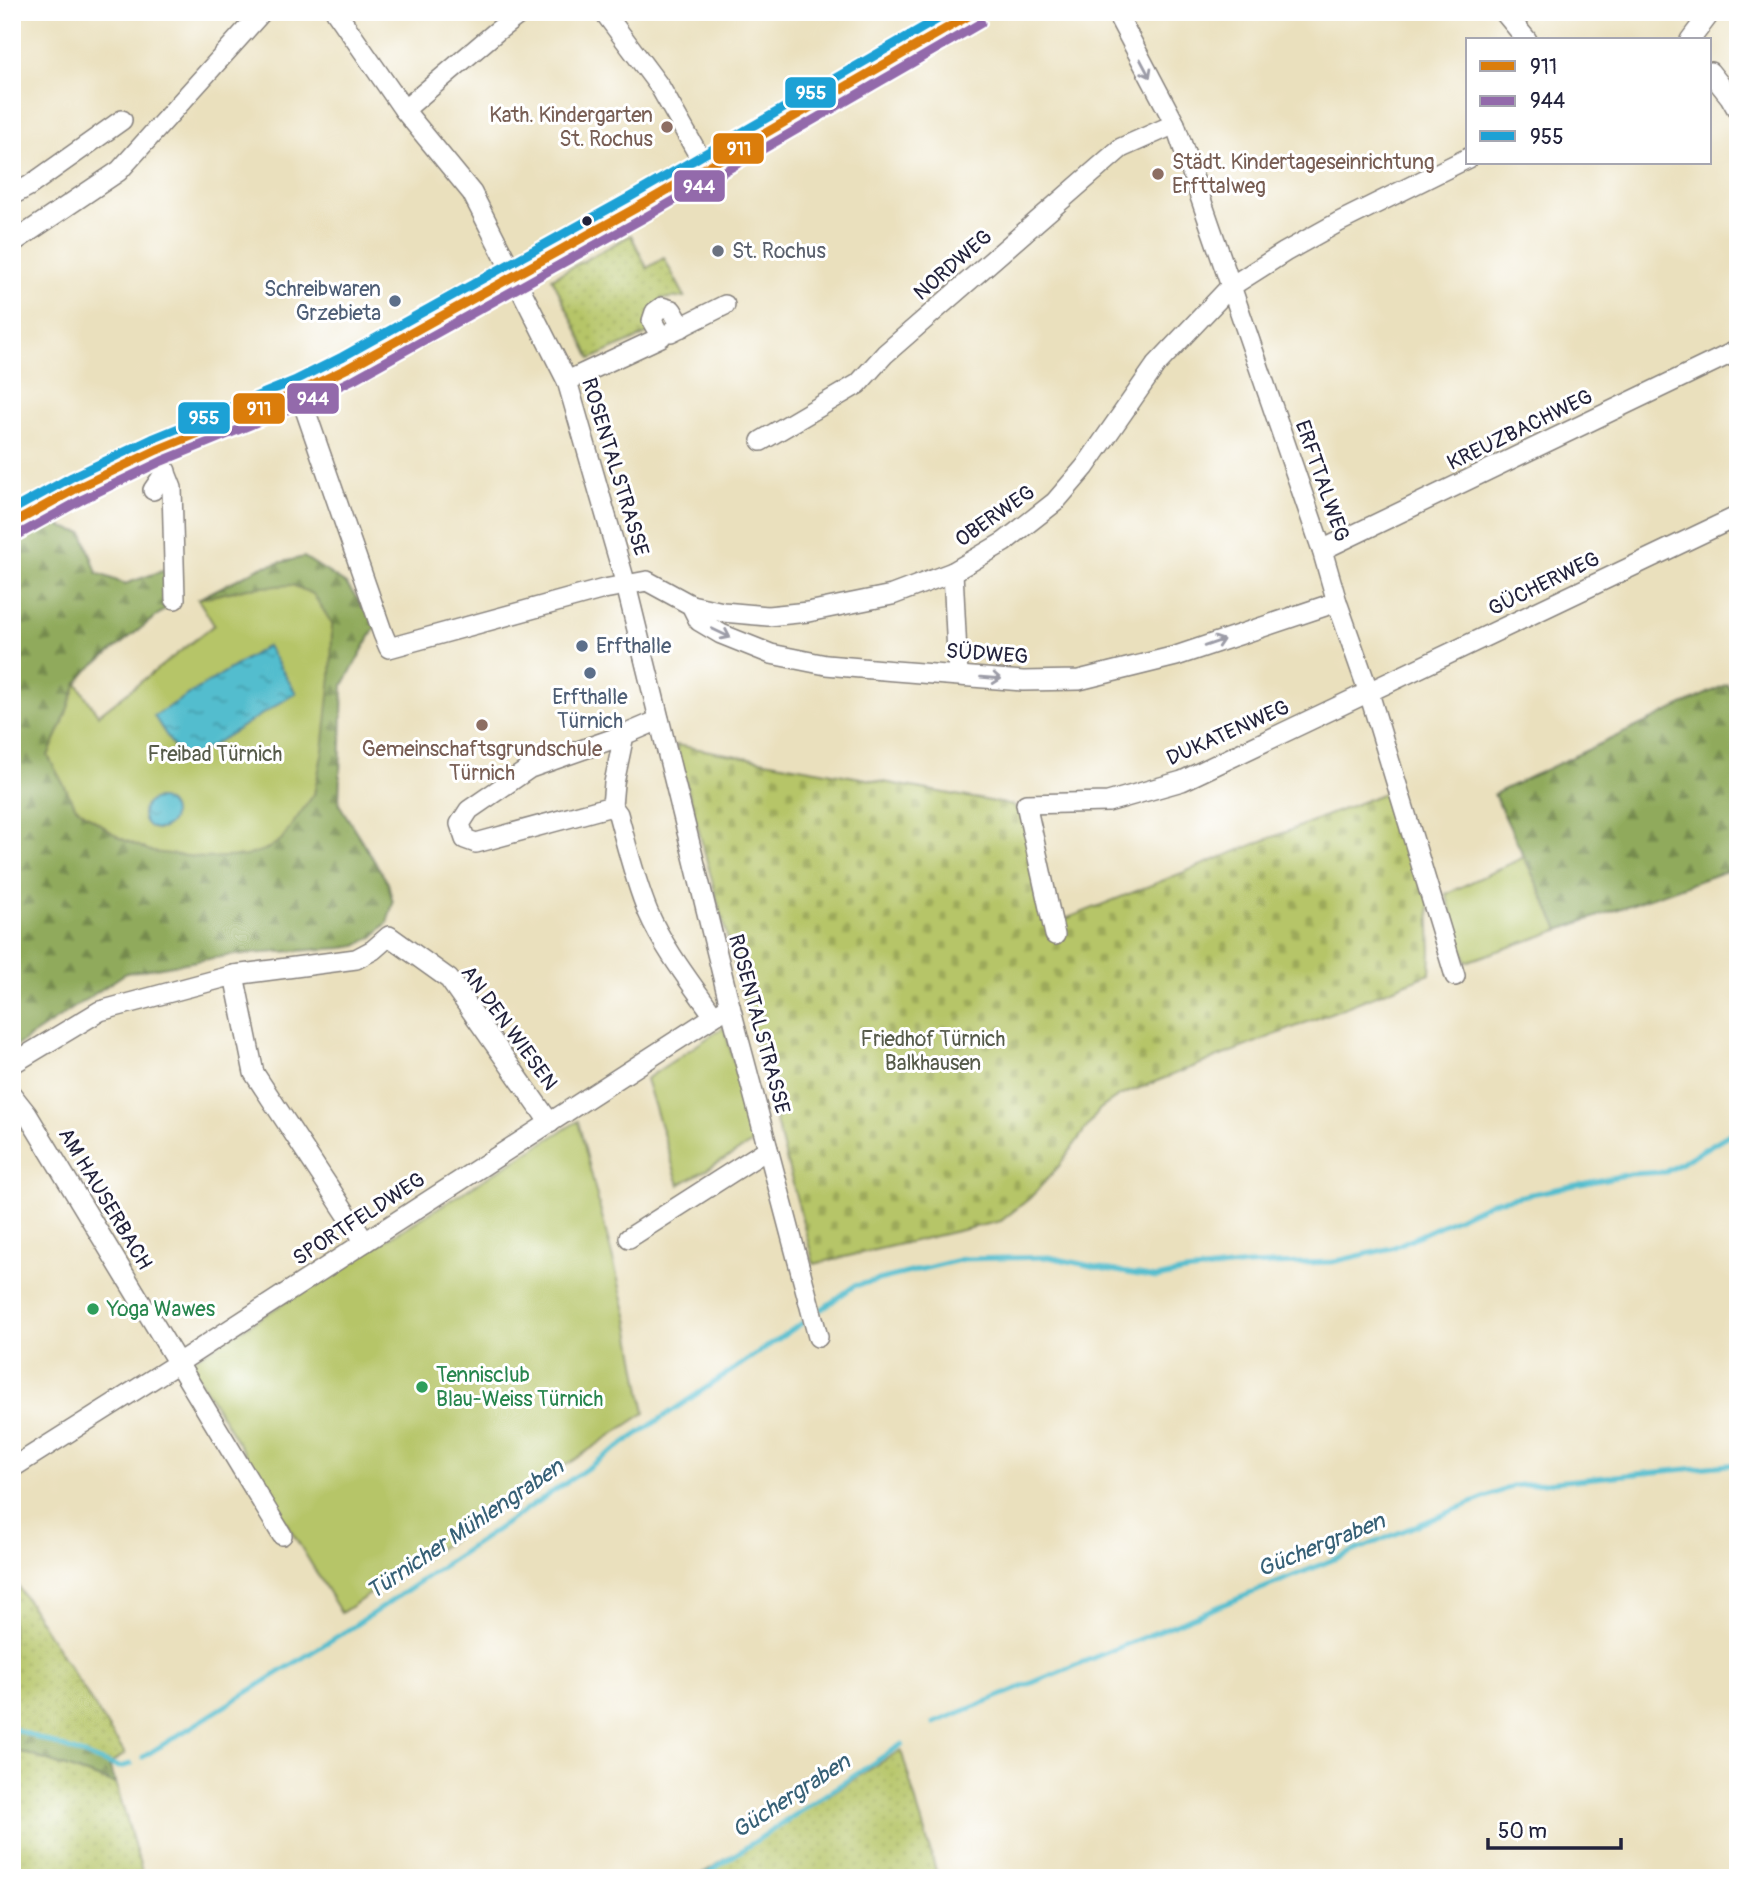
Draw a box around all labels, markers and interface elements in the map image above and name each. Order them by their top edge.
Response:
legend [1466,38,1712,164]
text: 911 [1530,54,1557,81]
one-way arrow [1139,57,1153,78]
line badge: 955 [784,76,837,109]
text: 955 [796,81,826,105]
text: 944 [1530,88,1565,115]
place label: Kath. Kindergarten St. Rochus [489,102,654,153]
marker: Kath. Kindergarten St. Rochus [659,119,675,135]
text: 955 [1530,124,1564,151]
line badge: 911 [712,132,765,165]
text: 911 [727,137,751,161]
place label: Städt. Kindertageseinrichtung Erfttalweg [1172,149,1435,200]
marker: Städt. Kindertageseinrichtung Erfttalweg [1150,166,1166,182]
line badge: 944 [673,169,726,203]
text: 944 [683,175,715,199]
unlabelled marker [580,214,594,228]
street label: NORDWEG [908,223,998,307]
place label: St. Rochus [732,238,826,265]
marker: St. Rochus [710,243,726,259]
place label: Schreibwaren Grzebieta [264,276,381,327]
marker: Schreibwaren Grzebieta [387,293,403,309]
street label: ROSENTALSTRASSE [575,375,655,559]
line badge: 944 [286,382,340,415]
street label: KREUZBACHWEG [1443,383,1597,477]
text: 944 [297,387,329,411]
line badge: 911 [232,392,286,425]
text: 911 [247,397,271,421]
line badge: 955 [177,401,231,435]
text: 955 [189,406,219,430]
street label: ERFTTALWEG [1289,417,1355,545]
street label: OBERWEG [950,479,1040,553]
street label: GÜCHERWEG [1484,545,1604,623]
one-way arrow [710,626,731,640]
place label: Erfthalle [596,633,672,660]
one-way arrow [1202,636,1224,649]
marker: Erfthalle [574,638,590,654]
street label: SÜDWEG [945,638,1029,670]
marker: Erfthalle Türnich [582,665,598,681]
one-way arrow [979,672,1002,685]
place label: Erfthalle Türnich [552,684,628,735]
street label: DUKATENWEG [1162,694,1294,772]
marker: Gemeinschaftsgrundschule Türnich [474,717,490,733]
place label: Gemeinschaftsgrundschule Türnich [362,736,603,787]
park label: Freibad Türnich [148,741,282,768]
street label: ROSENTALSTRASSE [722,931,796,1117]
street label: AN DEN WIESEN [455,960,563,1096]
park label: Friedhof Türnich Balkhausen [861,1026,1005,1077]
street label: AM HAUSERBACH [52,1123,158,1275]
street label: SPORTFELDWEG [288,1166,430,1272]
place label: Yoga Wawes [106,1296,216,1323]
marker: Yoga Wawes [85,1301,101,1317]
place label: Tennisclub Blau-Weiss Türnich [436,1362,603,1413]
marker: Tennisclub Blau-Weiss Türnich [414,1379,430,1395]
water label: Türnicher Mühlengraben [361,1452,570,1606]
water label: Güchergraben [1253,1506,1390,1584]
water label: Güchergraben [727,1747,856,1845]
scale bar [1488,1806,1620,1850]
text: 50 m [1498,1818,1547,1845]

